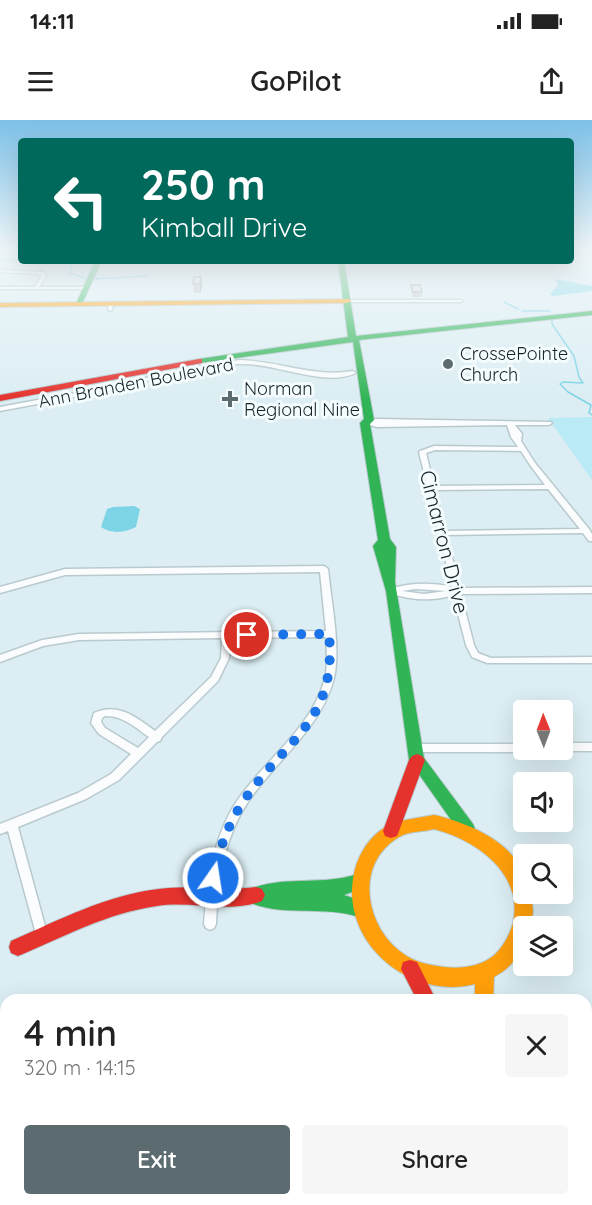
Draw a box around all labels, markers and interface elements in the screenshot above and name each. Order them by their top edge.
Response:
text: 14:11 [30,7,75,35]
text: GoPilot [250,64,342,98]
icon: menu [24,65,57,98]
icon: share [535,65,568,98]
text: 250 m [141,158,265,211]
icon: left [42,162,120,240]
text: Kimball Drive [141,210,307,244]
place label: CrossePointe Church [460,342,568,386]
street label: Ann Branden Boulevard [36,352,235,413]
marker: CrossePointe Church [441,357,455,371]
place label: Norman Regional Nine [244,377,360,421]
marker: Norman Regional Nine [221,390,239,408]
street label: Cimarron Drive [415,467,475,616]
pin [221,609,272,660]
icon: arrive [230,618,263,651]
north arrow [513,700,573,760]
map controls [513,700,573,976]
button: sound [513,772,573,832]
button: search [513,844,573,904]
position arrow [181,846,245,910]
button: layers [513,916,573,976]
text: 4 min [24,1010,117,1055]
button: close [505,1014,568,1077]
text: 320 m · 14:15 [24,1055,136,1080]
button: Exit [24,1125,290,1194]
button: Share [302,1125,568,1194]

